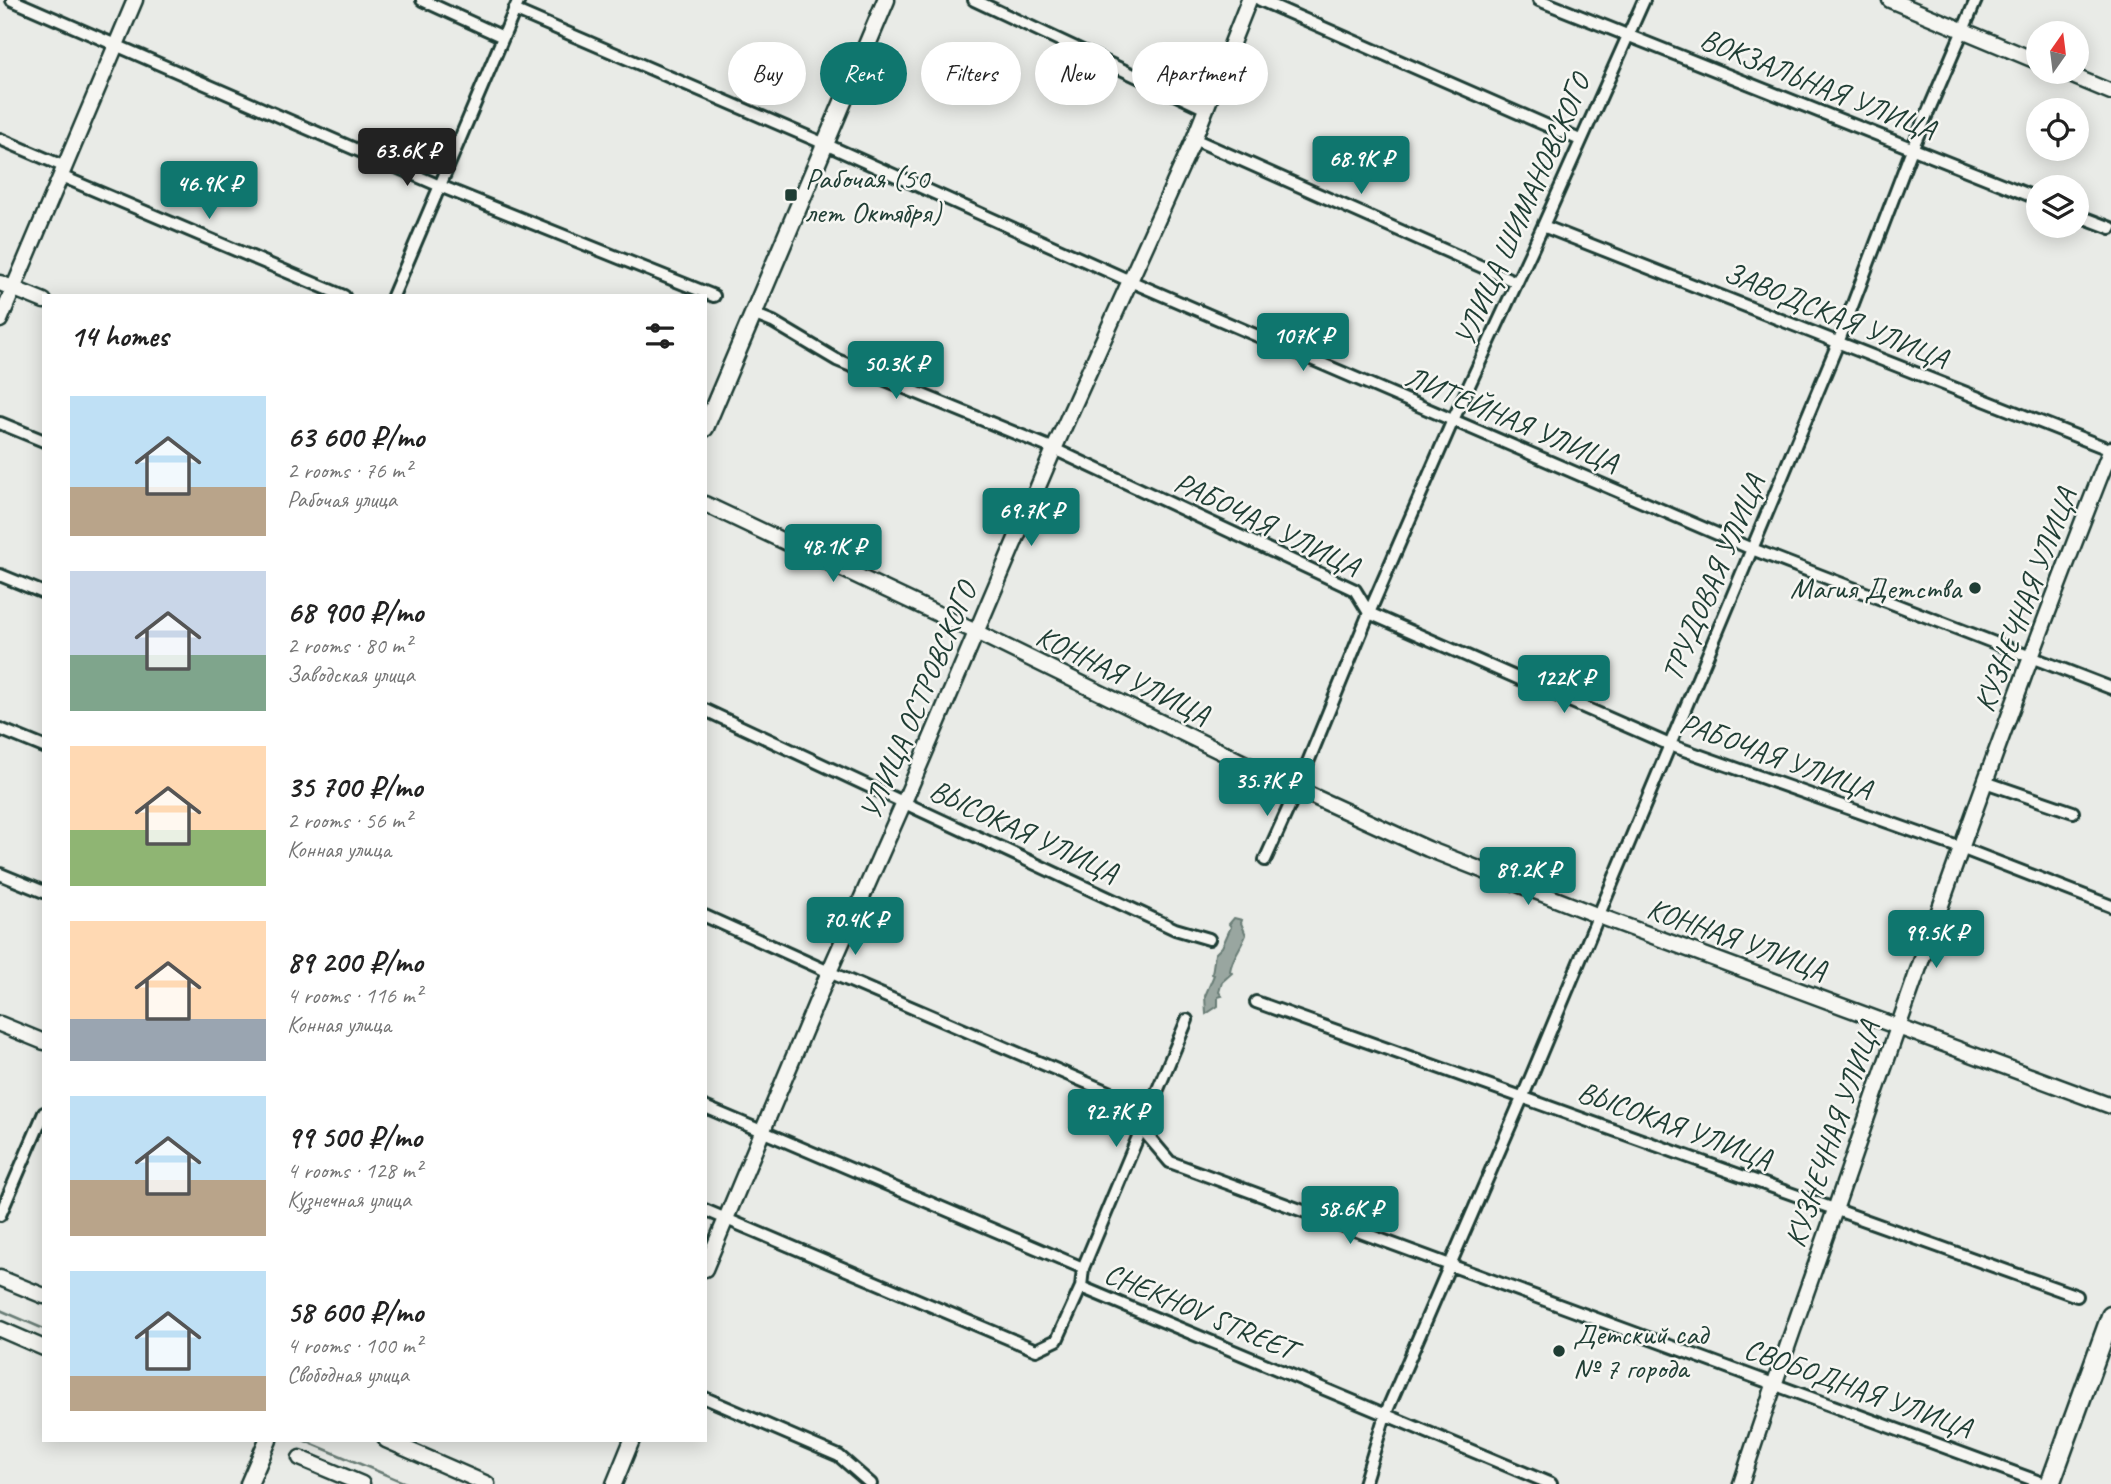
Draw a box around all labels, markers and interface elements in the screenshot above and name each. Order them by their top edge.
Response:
street label: ВОКЗАЛЬНАЯ УЛИЦА [1695,19,1943,149]
north arrow [2026,21,2090,84]
map controls [2026,21,2089,238]
chip: Buy [728,42,806,105]
chip: Rent [820,42,907,105]
chip: Filters [921,42,1021,105]
chip: New [1035,42,1118,105]
chip: Apartment [1132,42,1268,105]
street label: УЛИЦА ШИМАНОВСКОГО [1445,66,1600,352]
button: locate [2026,98,2089,161]
pin: 63.6K ₽ [342,128,472,188]
text: 63.6K ₽ [374,136,440,165]
pin: 68.9K ₽ [1296,136,1426,196]
text: 68.9K ₽ [1329,144,1393,173]
place label: Рабочая (50 лет Октября) [805,159,943,231]
pin: 46.9K ₽ [144,162,274,221]
text: 46.9K ₽ [177,169,241,198]
button: layers [2026,175,2089,238]
marker: Рабочая (50 лет Октября) [783,187,799,203]
street label: ЗАВОДСКАЯ УЛИЦА [1718,253,1955,378]
pin: 107K ₽ [1246,314,1360,373]
text: 14 homes [70,317,168,355]
icon: filters [641,317,679,355]
text: 107K ₽ [1273,321,1333,350]
pin: 50.3K ₽ [831,342,961,401]
text: 50.3K ₽ [864,349,928,378]
street label: ЛИТЕЙНАЯ УЛИЦА [1400,357,1625,481]
text: 63 600 ₽/mo [287,418,424,456]
icon: home [126,424,210,508]
text: 2 rooms · 76 m² [287,456,411,485]
street label: РАБОЧАЯ УЛИЦА [1168,463,1367,586]
street label: ТРУДОВАЯ УЛИЦА [1652,467,1774,687]
street label: КУЗНЕЧНАЯ УЛИЦА [1965,481,2086,717]
text: Рабочая улица [287,485,397,514]
pin: 69.7K ₽ [966,489,1096,548]
text: 69.7K ₽ [999,496,1063,525]
pin: 48.1K ₽ [768,524,898,584]
text: 48.1K ₽ [801,532,865,561]
place label: Магия Детства [1790,569,1963,607]
street label: УЛИЦА ОСТРОВСКОГО [851,574,986,825]
marker: Магия Детства [1967,580,1983,596]
text: 68 900 ₽/mo [287,593,423,631]
icon: home [126,599,210,683]
street label: КОННАЯ УЛИЦА [1030,617,1217,734]
text: 2 rooms · 80 m² [287,631,411,660]
pin: 122K ₽ [1507,656,1621,715]
text: Заводская улица [287,660,415,689]
text: 122K ₽ [1534,663,1594,692]
street label: РАБОЧАЯ УЛИЦА [1675,704,1879,809]
pin: 35.7K ₽ [1202,758,1332,818]
text: 35.7K ₽ [1235,766,1299,795]
text: 35 700 ₽/mo [287,768,422,806]
street label: ВЫСОКАЯ УЛИЦА [924,771,1125,892]
icon: home [126,774,210,858]
text: 2 rooms · 56 m² [287,806,411,835]
text: Конная улица [287,835,391,864]
pin: 89.2K ₽ [1463,848,1593,907]
text: 89.2K ₽ [1496,855,1560,884]
street label: КОННАЯ УЛИЦА [1642,889,1833,989]
pin: 70.4K ₽ [790,898,920,957]
text: 70.4K ₽ [823,905,887,934]
pin: 99.5K ₽ [1871,911,2001,970]
text: 99.5K ₽ [1904,918,1968,947]
text: 89 200 ₽/mo [287,943,423,981]
icon: home [126,949,210,1033]
text: 4 rooms · 116 m² [287,981,422,1010]
text: Конная улица [287,1010,391,1039]
street label: КУЗНЕЧНАЯ УЛИЦА [1776,1014,1889,1252]
street label: ВЫСОКАЯ УЛИЦА [1573,1072,1778,1178]
pin: 92.7K ₽ [1051,1090,1181,1149]
text: 92.7K ₽ [1084,1097,1148,1126]
text: 99 500 ₽/mo [287,1118,422,1156]
icon: home [126,1124,210,1208]
text: 4 rooms · 128 m² [287,1156,422,1185]
text: Кузнечная улица [287,1185,411,1214]
pin: 58.6K ₽ [1285,1186,1415,1246]
text: 58.6K ₽ [1318,1194,1382,1223]
street label: CHEKHOV STREET [1099,1254,1308,1371]
text: 58 600 ₽/mo [287,1293,423,1331]
icon: home [126,1299,210,1383]
place label: Детский сад № 7 города [1573,1315,1710,1387]
street label: СВОБОДНАЯ УЛИЦА [1739,1329,1979,1447]
text: 4 rooms · 100 m² [287,1331,422,1360]
marker: Детский сад № 7 города [1551,1343,1567,1359]
text: Свободная улица [287,1360,409,1389]

